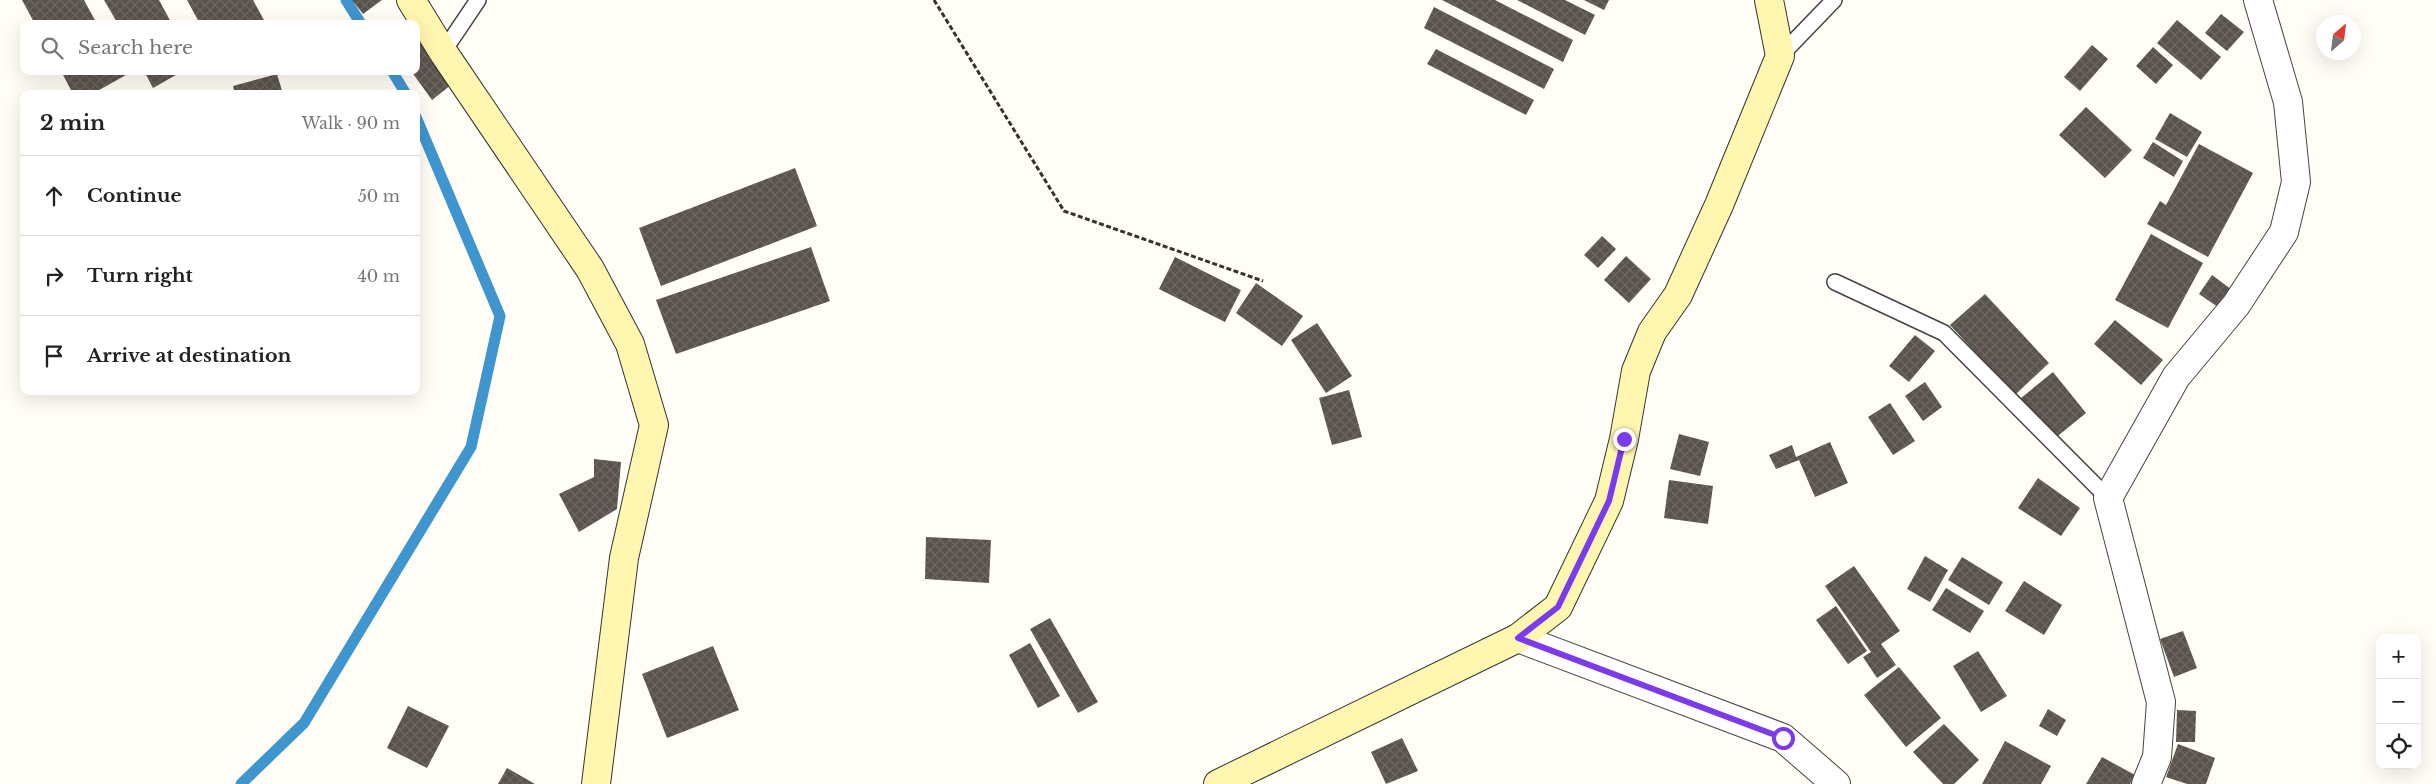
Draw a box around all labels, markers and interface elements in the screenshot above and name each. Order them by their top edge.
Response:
north arrow [2316,15,2361,60]
search box [20,20,420,75]
icon: search [38,34,66,62]
text: Search here [78,36,193,59]
text: 2 min [40,110,105,136]
text: Walk · 90 m [302,113,400,133]
icon: ahead [40,182,68,210]
text: Continue [87,184,182,207]
text: 50 m [358,186,400,206]
icon: right [40,262,68,290]
text: Turn right [87,264,193,287]
text: 40 m [357,266,400,286]
icon: arrive [40,342,68,370]
text: Arrive at destination [87,344,291,367]
route end [1613,428,1636,451]
map controls [2376,634,2421,769]
button: + [2376,634,2421,679]
button: − [2376,679,2421,724]
button: locate [2376,724,2421,769]
route start [1772,727,1795,750]

